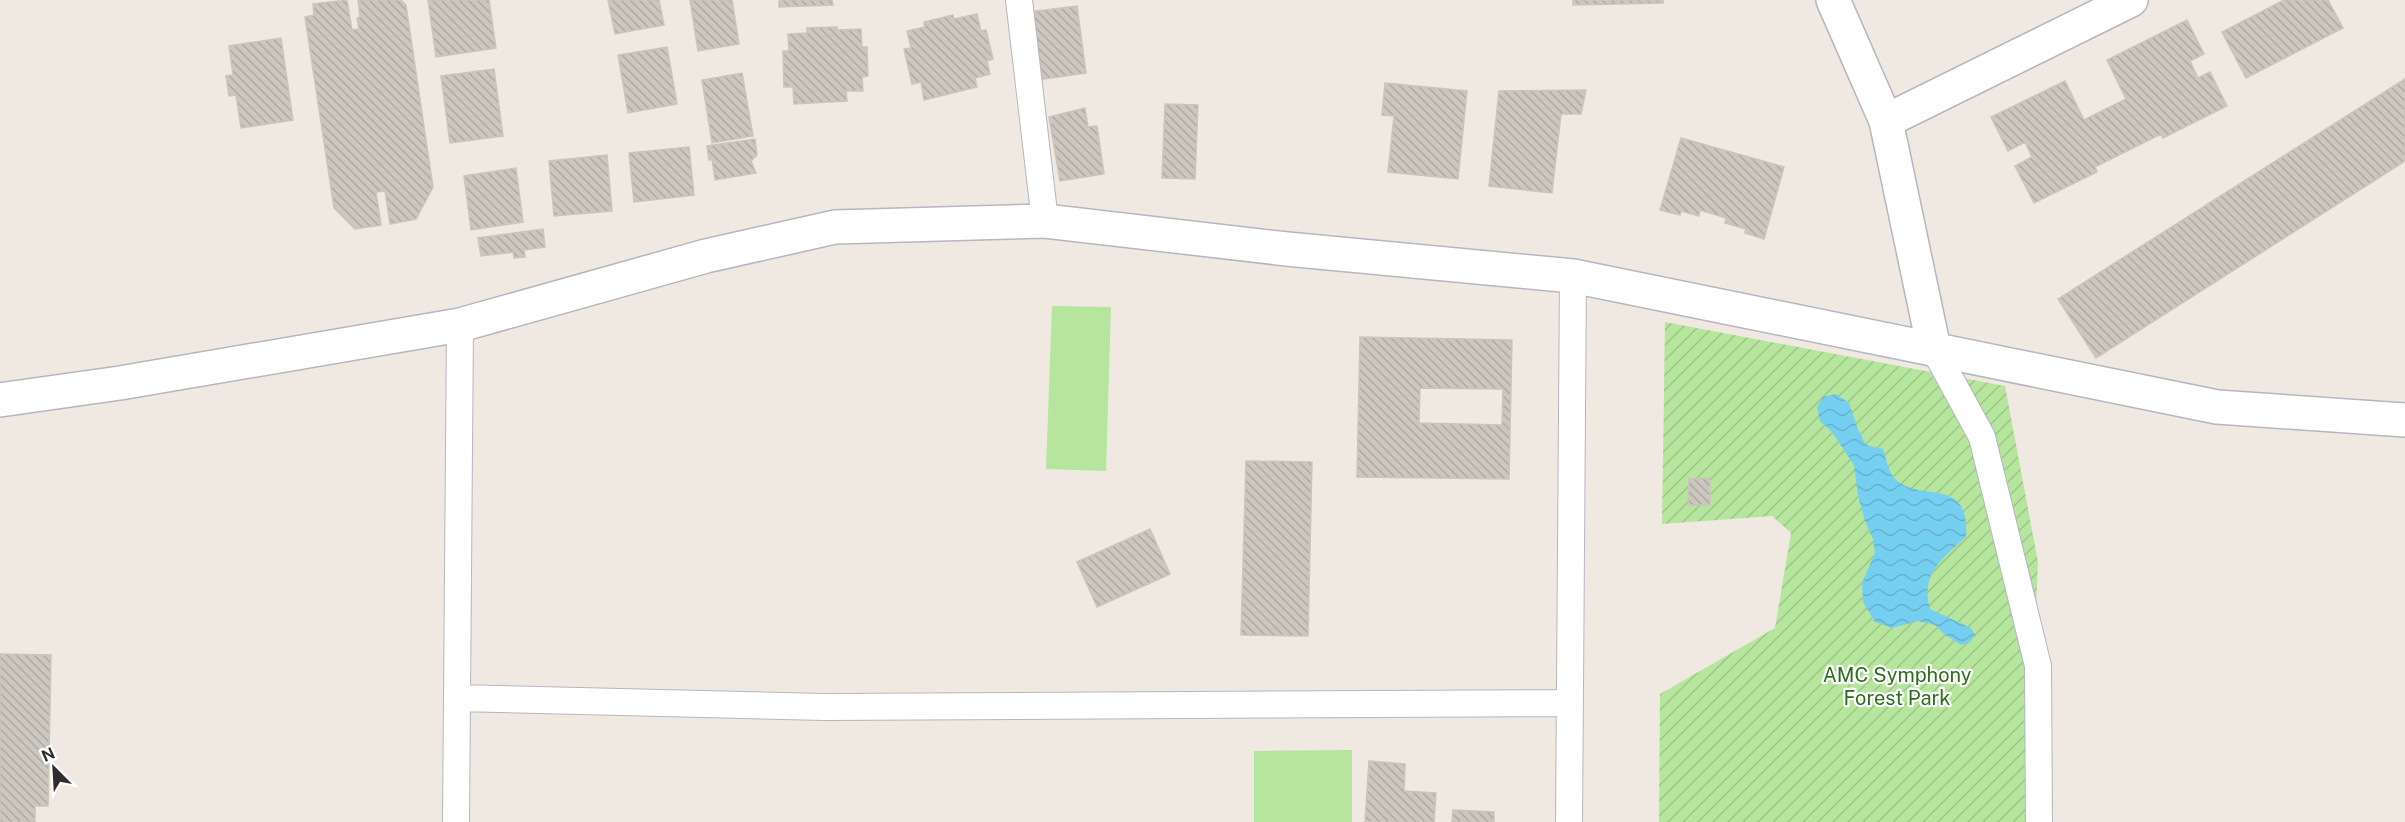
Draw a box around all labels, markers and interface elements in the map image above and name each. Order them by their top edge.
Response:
park label: AMC Symphony Forest Park [1823,663,1972,710]
north arrow [24,738,84,798]
text: N [39,744,58,766]

